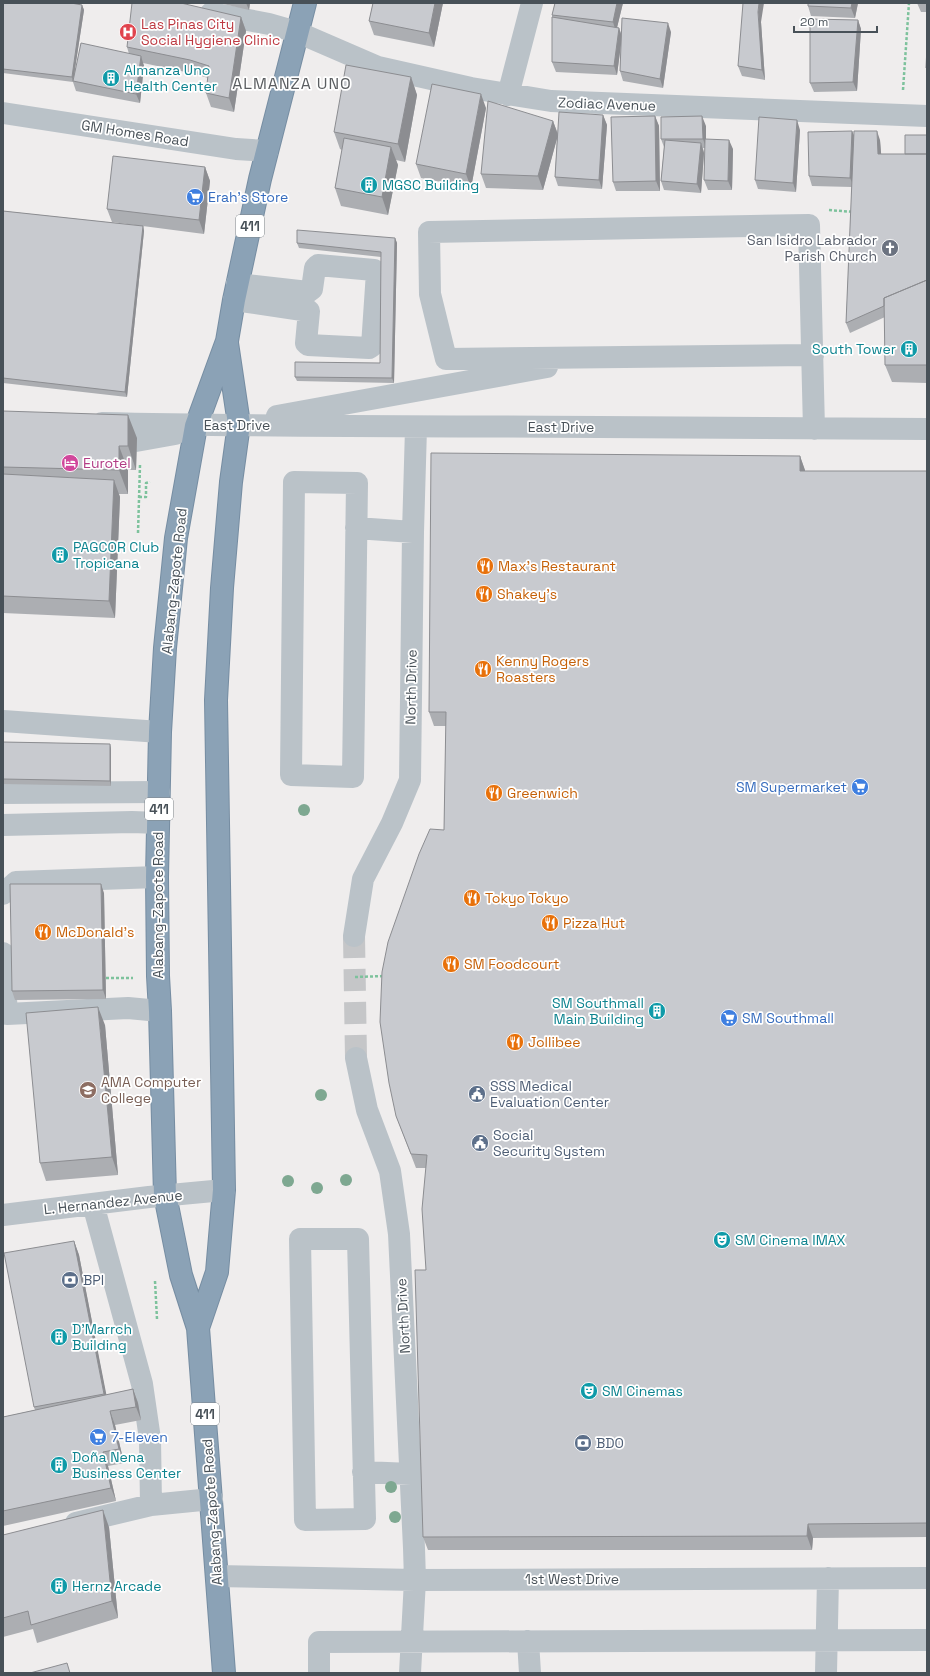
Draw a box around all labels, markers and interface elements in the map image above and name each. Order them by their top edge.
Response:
scale bar [794,8,877,34]
text: 20 m [800,14,828,30]
place label: Las Pinas City Social Hygiene Clinic [141,15,280,49]
hospital icon: Las Pinas City Social Hygiene Clinic [118,22,138,42]
place label: Almanza Uno Health Center [124,61,217,95]
building icon: Almanza Uno Health Center [101,68,121,88]
district label: ALMANZA UNO [232,73,352,94]
street label: Zodiac Avenue [558,93,656,115]
street label: GM Homes Road [80,116,190,150]
building icon: MGSC Building [359,175,379,195]
place label: MGSC Building [382,176,479,194]
supermarket icon: Erah's Store [185,187,205,207]
place label: Erah's Store [208,188,288,206]
road number: 411 [236,215,264,237]
place label: San Isidro Labrador Parish Church [747,231,877,265]
church icon: San Isidro Labrador Parish Church [880,238,900,258]
building icon: South Tower [899,339,919,359]
place label: South Tower [812,340,896,358]
street label: East Drive [204,416,270,434]
street label: East Drive [528,418,594,436]
hotel icon: Eurotel [60,453,80,473]
place label: Eurotel [83,454,131,472]
street label: Alabang-Zapote Road [157,507,191,655]
place label: PAGCOR Club Tropicana [73,538,159,572]
building icon: PAGCOR Club Tropicana [50,545,70,565]
restaurant icon: Max's Restaurant [475,556,495,576]
place label: Max's Restaurant [498,557,616,575]
restaurant icon: Shakey's [474,584,494,604]
place label: Shakey's [497,585,557,603]
street label: North Drive [401,649,421,725]
place label: Kenny Rogers Roasters [496,652,589,686]
restaurant icon: Kenny Rogers Roasters [473,659,493,679]
supermarket icon: SM Supermarket [850,777,870,797]
place label: SM Supermarket [736,778,847,796]
restaurant icon: Greenwich [484,783,504,803]
place label: Greenwich [507,784,578,802]
road number: 411 [145,798,173,820]
street label: Alabang-Zapote Road [149,832,167,978]
restaurant icon: Tokyo Tokyo [462,888,482,908]
place label: Tokyo Tokyo [485,889,569,907]
restaurant icon: Pizza Hut [540,913,560,933]
place label: Pizza Hut [563,914,625,932]
restaurant icon: McDonald's [33,922,53,942]
place label: McDonald's [56,923,134,941]
restaurant icon: SM Foodcourt [441,954,461,974]
place label: SM Foodcourt [464,955,559,973]
place label: SM Southmall Main Building [552,994,644,1028]
building icon: SM Southmall Main Building [647,1001,667,1021]
supermarket icon: SM Southmall [719,1008,739,1028]
place label: SM Southmall [742,1009,834,1027]
restaurant icon: Jollibee [505,1032,525,1052]
place label: Jollibee [528,1033,580,1051]
place label: AMA Computer College [101,1073,201,1107]
place label: SSS Medical Evaluation Center [490,1077,609,1111]
school or university icon: AMA Computer College [78,1080,98,1100]
public building icon: SSS Medical Evaluation Center [467,1084,487,1104]
place label: Social Security System [493,1126,605,1160]
public building icon: Social Security System [470,1133,490,1153]
street label: L. Hernandez Avenue [43,1186,183,1218]
theatre icon: SM Cinema IMAX [712,1230,732,1250]
place label: SM Cinema IMAX [735,1231,846,1249]
bank icon: BPI [60,1270,80,1290]
place label: BPI [83,1271,104,1289]
street label: North Drive [392,1278,414,1354]
place label: D'Marrch Building [72,1320,132,1354]
building icon: D'Marrch Building [49,1327,69,1347]
theatre icon: SM Cinemas [579,1381,599,1401]
place label: SM Cinemas [602,1382,683,1400]
road number: 411 [191,1403,219,1425]
supermarket icon: 7-Eleven [88,1427,108,1447]
place label: 7-Eleven [111,1428,168,1446]
bank icon: BDO [573,1433,593,1453]
place label: BDO [596,1434,624,1452]
street label: Alabang-Zapote Road [198,1438,226,1586]
place label: Doña Nena Business Center [72,1448,181,1482]
building icon: Doña Nena Business Center [49,1455,69,1475]
street label: 1st West Drive [525,1570,619,1588]
building icon: Hernz Arcade [49,1576,69,1596]
place label: Hernz Arcade [72,1577,161,1595]

